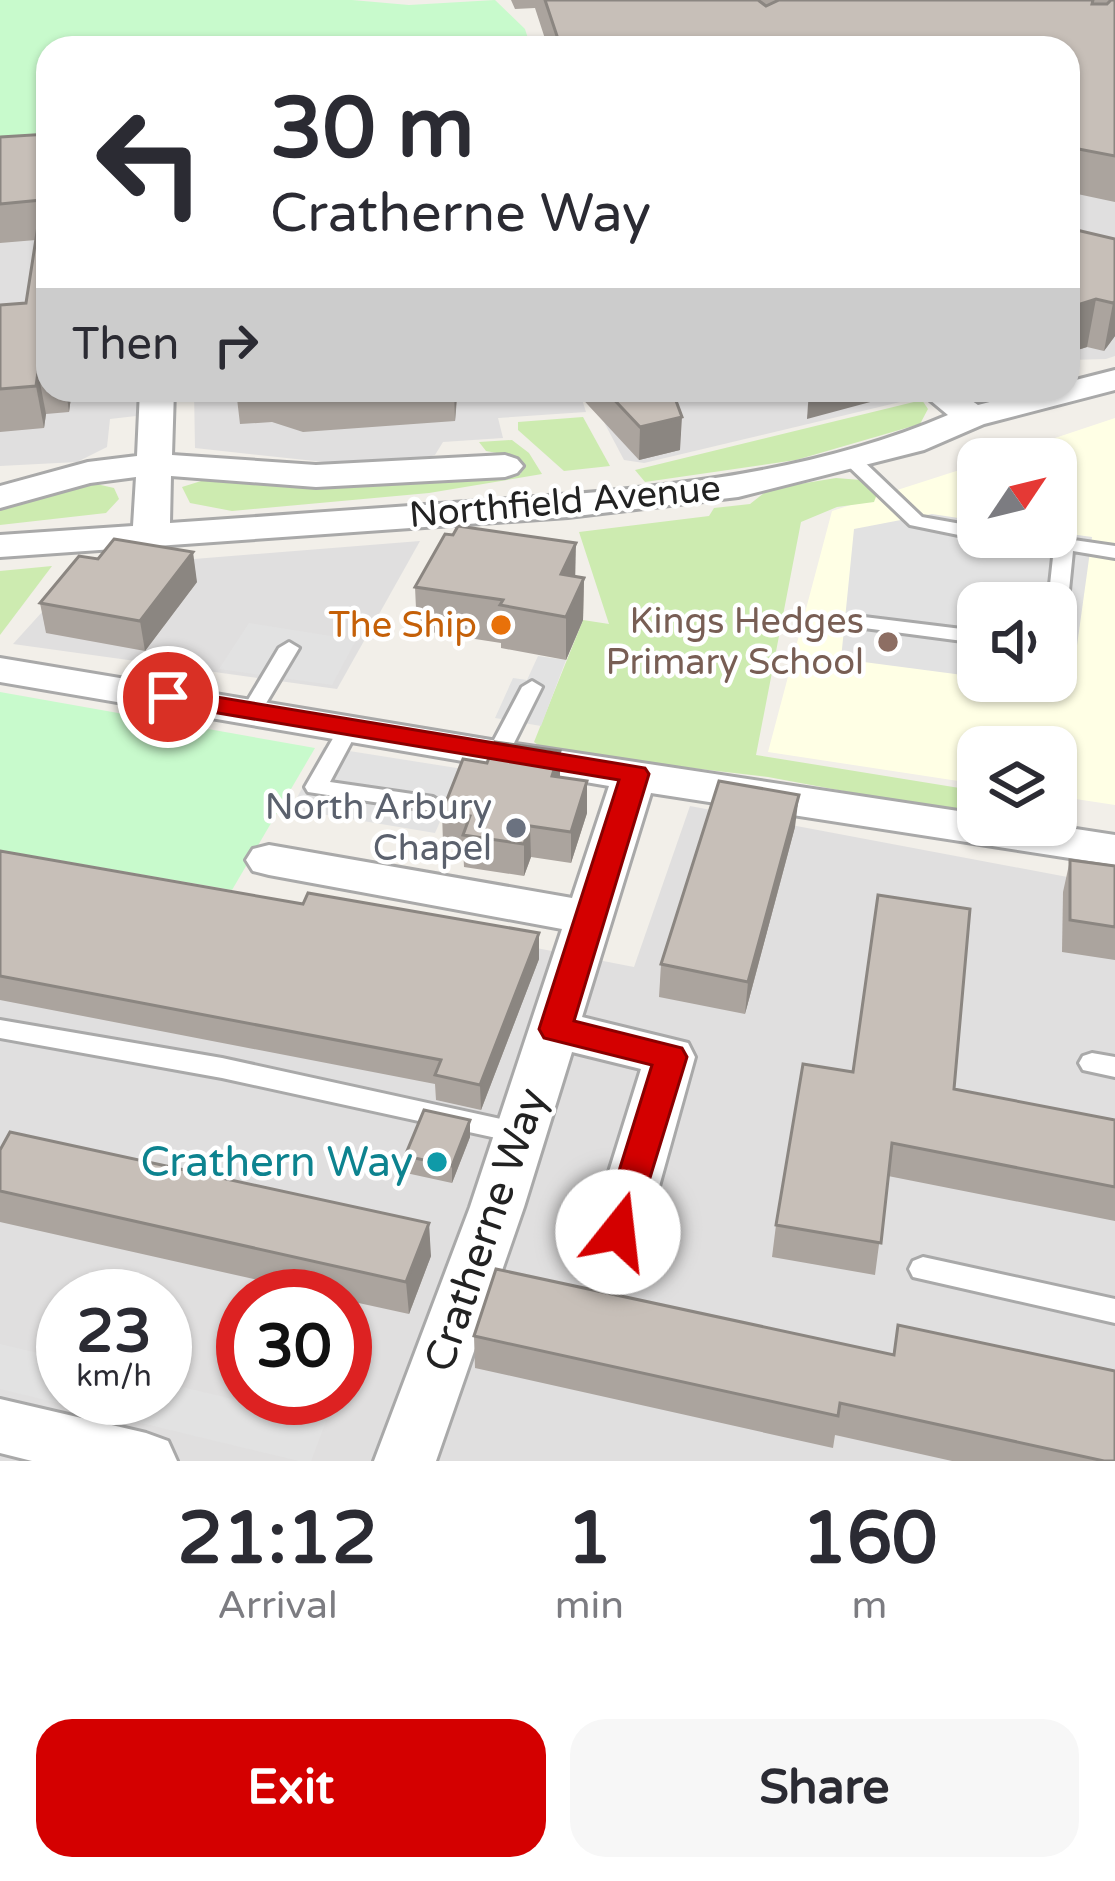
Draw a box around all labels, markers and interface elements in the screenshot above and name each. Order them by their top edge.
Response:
text: 30 m [270,79,474,180]
icon: left [72,84,228,240]
text: Cratherne Way [270,181,651,246]
icon: right [203,312,269,378]
text: Then [72,318,179,372]
north arrow [957,438,1077,558]
map controls [957,438,1077,846]
street label: Northfield Avenue [407,467,723,537]
button: sound [957,582,1077,702]
place label: Kings Hedges Primary School [606,600,864,684]
place label: The Ship [328,604,477,647]
marker: The Ship [488,612,514,638]
marker: Kings Hedges Primary School [875,629,901,655]
pin [117,646,219,748]
icon: arrive [135,664,201,730]
button: layers [957,726,1077,846]
place label: North Arbury Chapel [265,786,492,870]
marker: North Arbury Chapel [503,815,529,841]
street label: Cratherne Way [414,1082,558,1378]
place label: Crathern Way [140,1137,413,1188]
marker: Crathern Way [424,1149,450,1175]
position arrow [555,1169,681,1295]
speed limit sign: 30 [216,1269,372,1425]
text: 23 [76,1296,152,1368]
text: km/h [76,1358,152,1395]
text: 21:12 [178,1496,377,1583]
text: 1 [567,1496,612,1583]
text: 160 [802,1496,937,1583]
text: Arrival [217,1582,338,1629]
text: min [555,1582,624,1629]
text: m [852,1582,887,1629]
button: Exit [36,1719,546,1857]
button: Share [570,1719,1079,1857]

